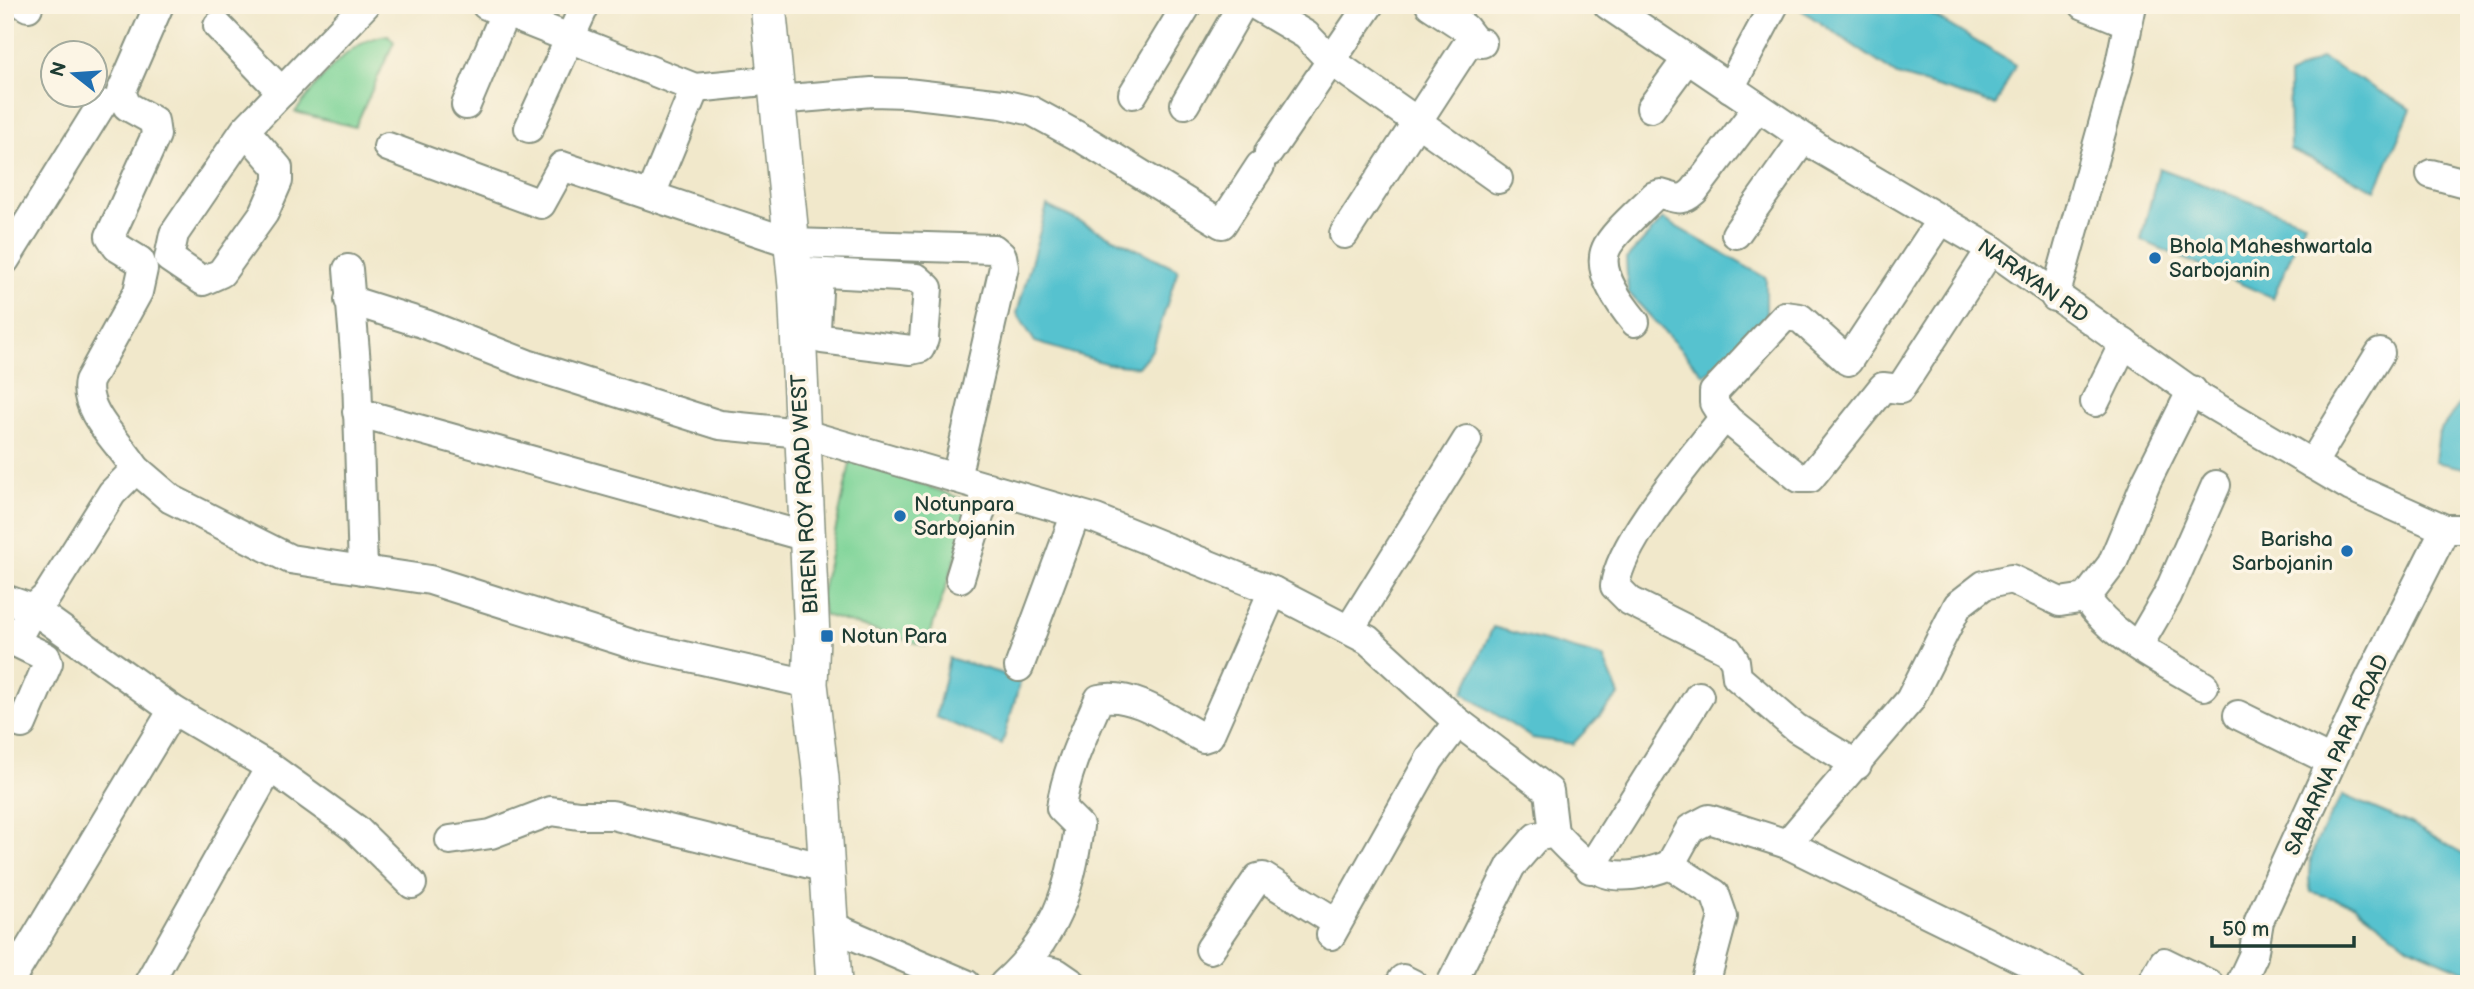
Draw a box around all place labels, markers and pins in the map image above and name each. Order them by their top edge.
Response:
place label: Bhola Maheshwartala Sarbojanin [2169,234,2373,283]
marker: Bhola Maheshwartala Sarbojanin [2147,250,2163,266]
place label: Notunpara Sarbojanin [914,492,1015,541]
marker: Notunpara Sarbojanin [892,508,908,524]
place label: Barisha Sarbojanin [2232,527,2333,576]
marker: Barisha Sarbojanin [2339,543,2355,559]
place label: Notun Para [841,624,947,649]
marker: Notun Para [819,628,835,644]

